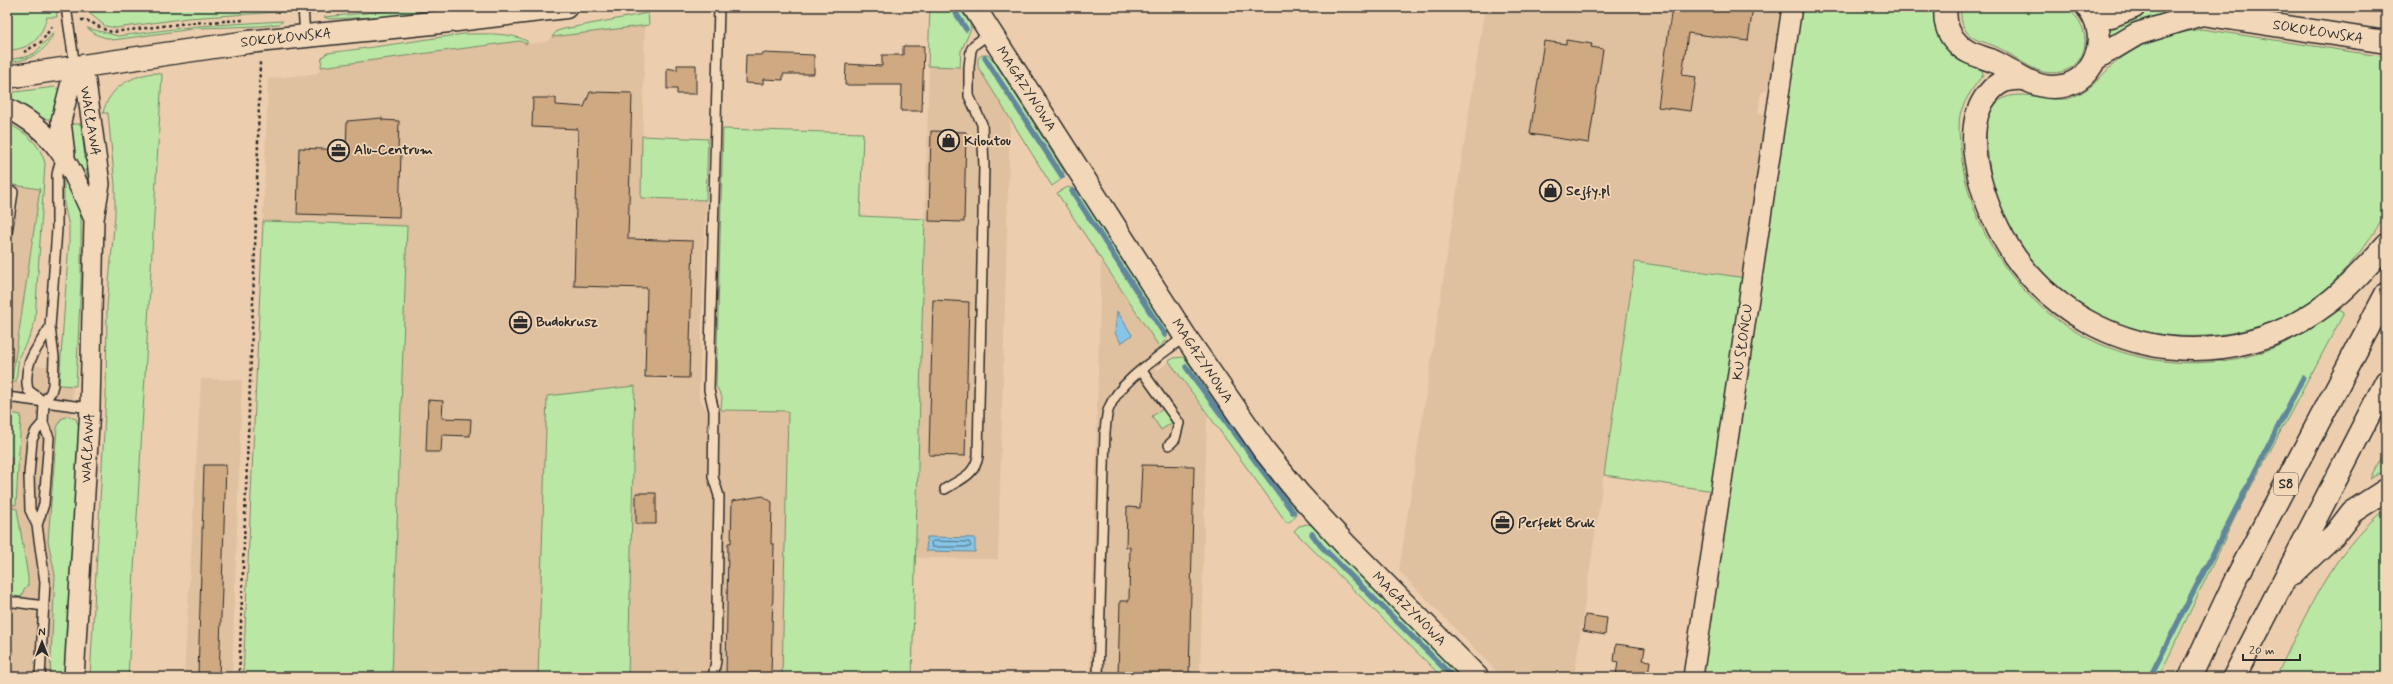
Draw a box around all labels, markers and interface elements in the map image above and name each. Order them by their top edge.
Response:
street label: SOKOŁOWSKA [2272,16,2365,48]
street label: SOKOŁOWSKA [240,24,332,52]
street label: MAGAZYNOWA [992,43,1060,135]
street label: WACŁAWA [76,85,104,157]
shop icon: Kiloutou [936,128,962,154]
place label: Kiloutou [964,132,1011,150]
office icon: Alu-Centrum [325,137,351,163]
place label: Alu-Centrum [354,141,433,159]
shop icon: Sejfy.pl [1538,178,1564,204]
place label: Sejfy.pl [1566,182,1610,201]
street label: KU SŁOŃCU [1729,303,1757,381]
office icon: Budokrusz [508,309,534,335]
place label: Budokrusz [536,313,598,331]
street label: MAGAZYNOWA [1167,315,1237,407]
street label: WACŁAWA [77,412,99,483]
road number: S8 [2274,473,2298,495]
office icon: Perfekt Bruk [1489,510,1515,536]
place label: Perfekt Bruk [1518,514,1595,532]
street label: MAGAZYNOWA [1368,568,1450,650]
north arrow [22,622,62,662]
text: N [38,626,46,640]
scale bar [2243,636,2300,662]
text: 20 m [2249,643,2275,659]

